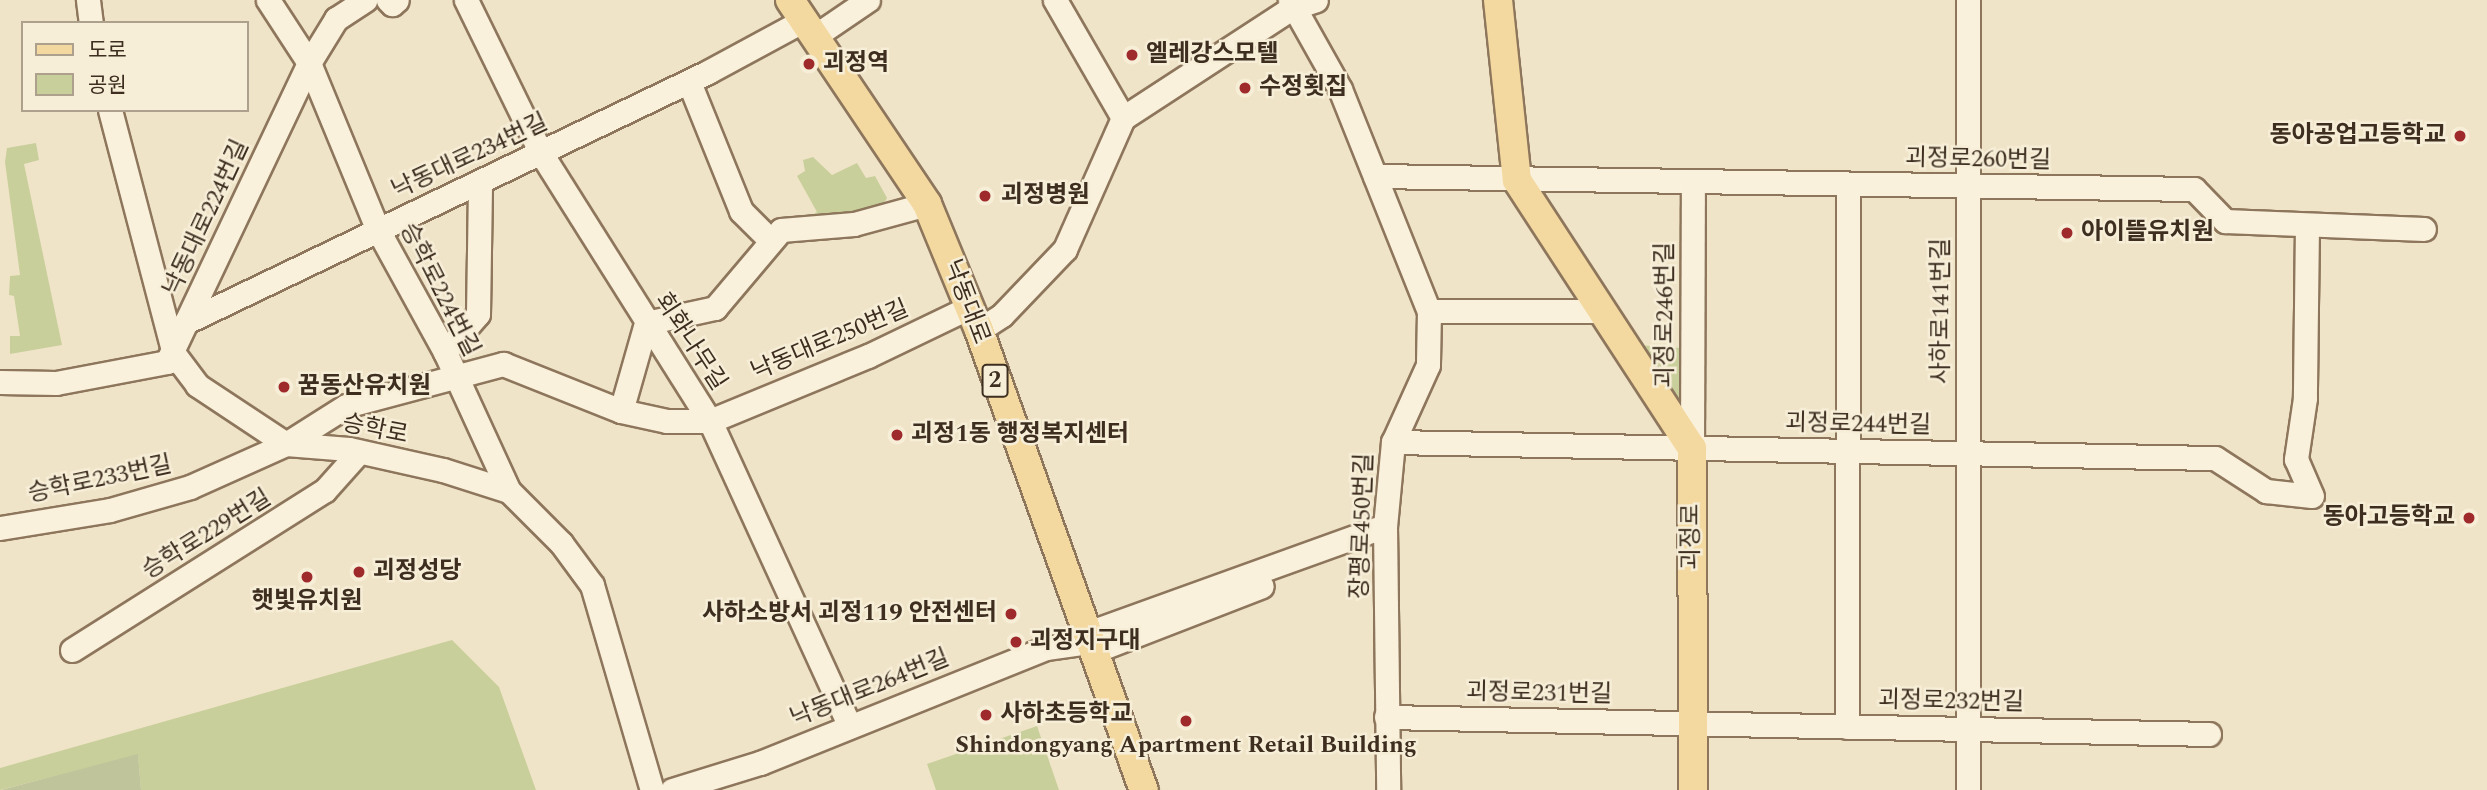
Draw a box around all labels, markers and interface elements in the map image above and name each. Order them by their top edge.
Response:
legend [21,21,248,112]
text: 도로 [88,35,127,67]
place label: 엘레강스모텔 [1146,41,1278,69]
marker: 엘레강스모텔 [1124,47,1140,63]
place label: 괴정역 [823,50,889,78]
marker: 괴정역 [801,56,817,72]
text: 공원 [88,70,127,102]
place label: 수정횟집 [1259,74,1347,102]
marker: 수정횟집 [1237,80,1253,96]
street label: 낙동대로234번길 [388,108,552,206]
place label: 동아공업고등학교 [2269,122,2446,150]
marker: 동아공업고등학교 [2452,128,2468,144]
street label: 낙동대로224번길 [158,136,256,300]
street label: 괴정로260번길 [1905,144,2051,176]
place label: 괴정병원 [1001,182,1089,210]
marker: 괴정병원 [975,186,995,206]
street label: 승학로224번길 [393,218,485,362]
place label: 아이뜰유치원 [2081,219,2213,247]
marker: 아이뜰유치원 [2059,225,2075,241]
street label: 사하로141번길 [1928,238,1956,384]
street label: 괴정로246번길 [1652,242,1680,388]
street label: 낙동대로 [937,256,995,348]
street label: 회화나무길 [648,288,732,396]
street label: 낙동대로250번길 [747,295,913,387]
road number: 2 [981,362,1009,400]
place label: 꿈동산유치원 [298,373,430,401]
marker: 꿈동산유치원 [276,379,292,395]
street label: 괴정로244번길 [1785,409,1931,441]
street label: 승학로 [340,410,410,450]
place label: 괴정1동 행정복지센터 [911,421,1129,449]
marker: 괴정1동 행정복지센터 [889,427,905,443]
street label: 승학로233번길 [25,451,175,509]
street label: 장평로450번길 [1346,452,1380,600]
street label: 승학로229번길 [137,484,277,586]
street label: 괴정로 [1678,504,1706,570]
place label: 동아고등학교 [2323,504,2455,532]
marker: 동아고등학교 [2461,510,2477,526]
place label: 괴정성당 [373,558,461,586]
marker: 괴정성당 [351,564,367,580]
marker: 햇빛유치원 [299,569,315,585]
place label: 햇빛유치원 [252,588,362,616]
place label: 사하소방서 괴정119 안전센터 [702,600,997,628]
marker: 사하소방서 괴정119 안전센터 [1003,606,1019,622]
place label: 괴정지구대 [1030,628,1140,656]
marker: 괴정지구대 [1008,634,1024,650]
street label: 낙동대로264번길 [786,644,954,734]
street label: 괴정로231번길 [1466,678,1612,710]
street label: 괴정로232번길 [1878,686,2024,718]
place label: 사하초등학교 [1000,701,1132,729]
marker: 사하초등학교 [978,707,994,723]
marker: Shindongyang Apartment Retail Building [1178,713,1194,729]
place label: Shindongyang Apartment Retail Building [955,732,1417,760]

